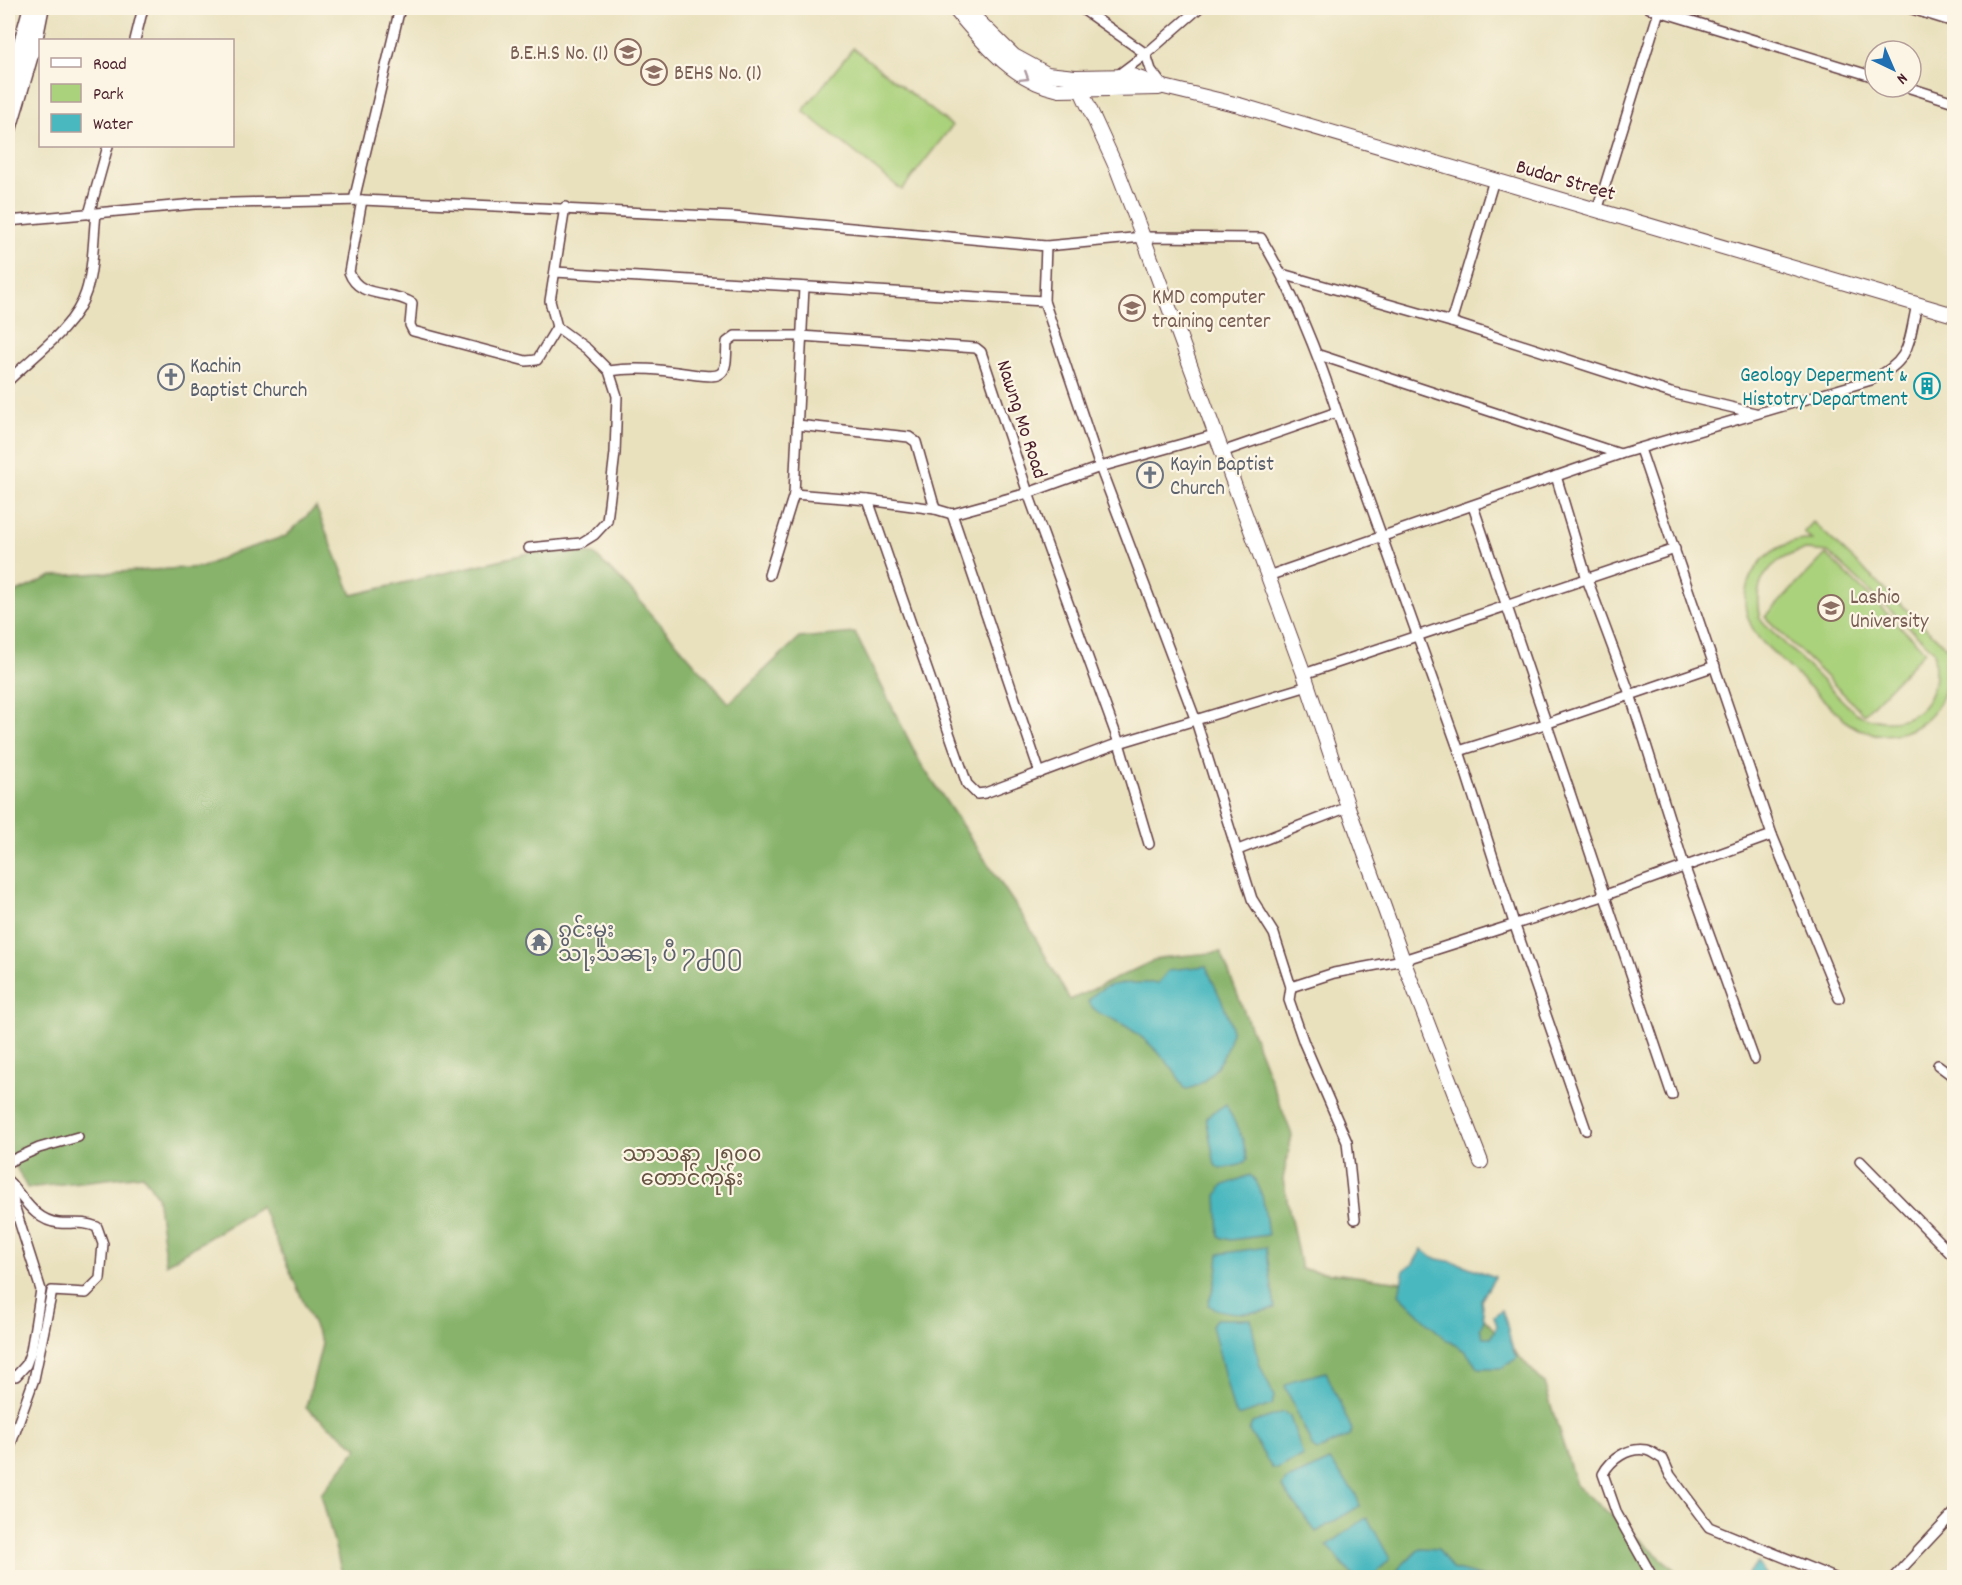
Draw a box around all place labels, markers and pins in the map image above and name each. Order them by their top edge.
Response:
school or university icon: B.E.H.S No. (1) [613,37,643,67]
place label: B.E.H.S No. (1) [510,40,608,70]
school or university icon: BEHS No. (1) [639,57,669,87]
place label: BEHS No. (1) [674,60,761,90]
place label: KMD computer training center [1152,284,1271,338]
school or university icon: KMD computer training center [1117,293,1147,323]
place label: Kachin Baptist Church [190,353,307,407]
church icon: Kachin Baptist Church [156,362,186,392]
place label: Geology Deperment & Histotry Department [1740,362,1908,416]
building icon: Geology Deperment & Histotry Department [1912,371,1942,401]
place label: Kayin Baptist Church [1170,451,1274,505]
church icon: Kayin Baptist Church [1135,460,1165,490]
place label: Lashio University [1850,584,1929,638]
school or university icon: Lashio University [1816,593,1846,623]
place label: ၵွင်းမူး သႃႇသၼႃႇ ပီ ႒႕႐႐ [558,914,743,972]
temple icon: ၵွင်းမူး သႃႇသၼႃႇ ပီ ႒႕႐႐ [524,927,554,957]

